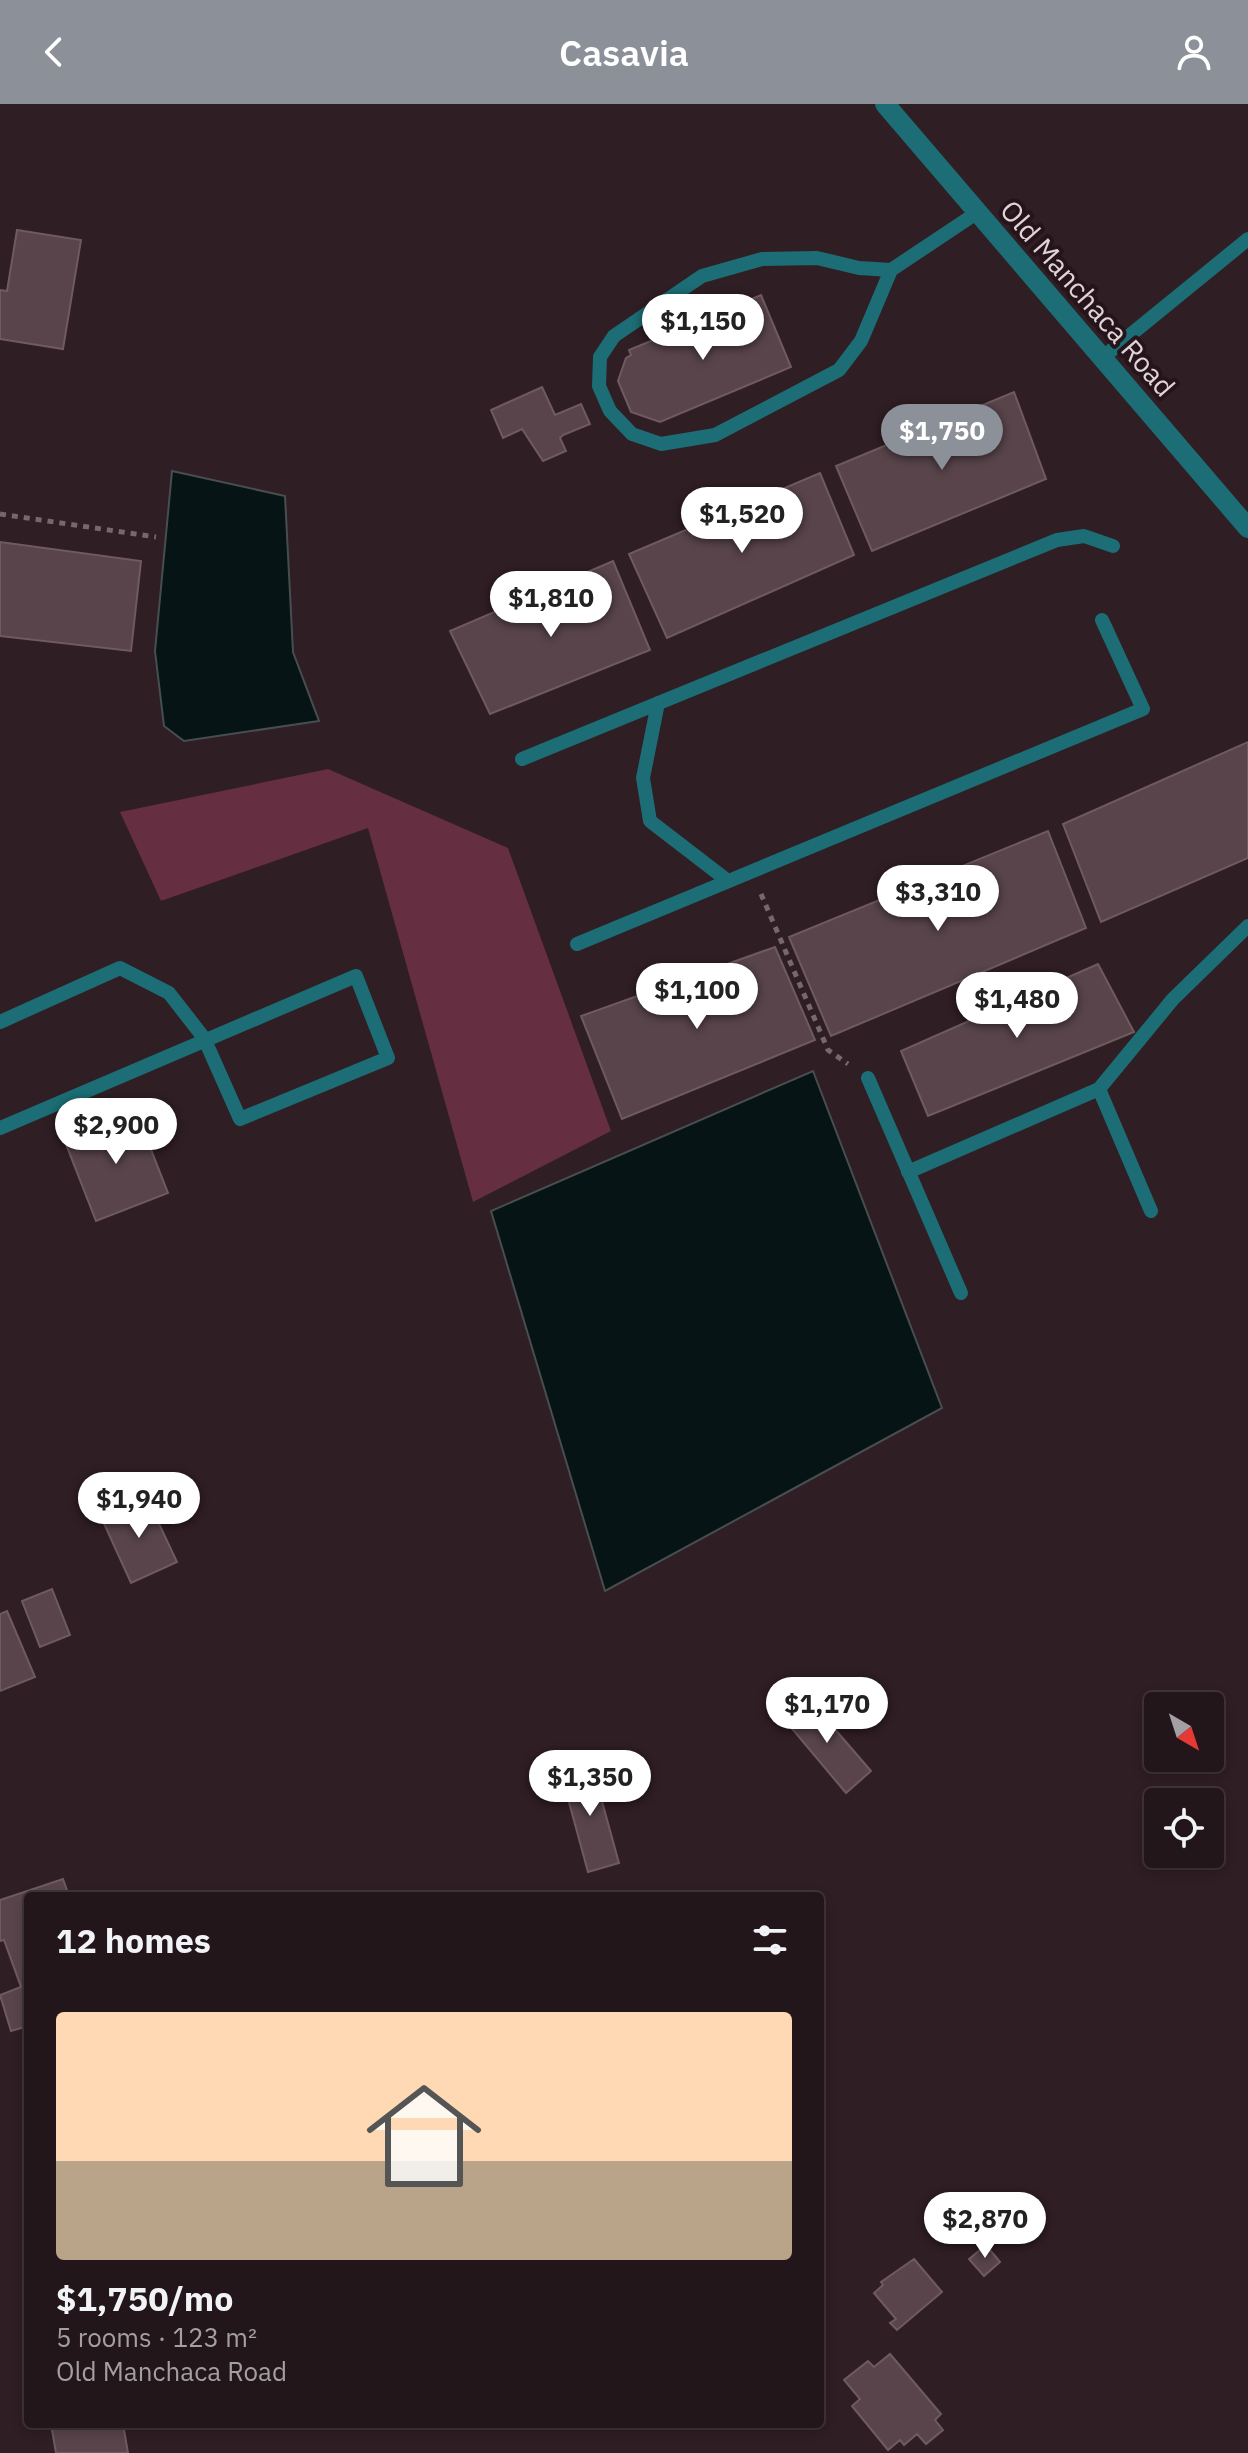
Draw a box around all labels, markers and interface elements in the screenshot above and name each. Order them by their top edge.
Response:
text: Casavia [559,29,689,76]
icon: back [32,30,76,74]
icon: person [1172,30,1216,74]
street label: Old Manchaca Road [992,192,1184,404]
pin: $1,150 [638,294,768,362]
text: $1,150 [660,303,746,337]
pin: $1,750 [877,404,1007,472]
text: $1,750 [899,413,985,447]
pin: $1,520 [677,487,807,555]
text: $1,520 [699,496,785,530]
pin: $1,810 [486,571,616,639]
text: $1,810 [508,580,594,614]
pin: $3,310 [873,865,1003,933]
text: $3,310 [895,874,981,908]
pin: $1,100 [632,963,762,1031]
text: $1,100 [654,972,740,1006]
pin: $1,480 [952,972,1082,1040]
text: $1,480 [974,981,1060,1015]
pin: $2,900 [51,1098,181,1166]
text: $2,900 [73,1107,159,1141]
pin: $1,940 [74,1472,204,1540]
text: $1,940 [96,1481,182,1515]
pin: $1,170 [762,1677,892,1745]
text: $1,170 [784,1686,870,1720]
north arrow [1144,1692,1224,1772]
map controls [1144,1692,1224,1868]
pin: $1,350 [525,1750,655,1818]
text: $1,350 [547,1759,633,1793]
button: locate [1144,1788,1224,1868]
text: 12 homes [56,1918,211,1962]
icon: filters [748,1918,792,1962]
icon: home [352,2064,496,2208]
pin: $2,870 [920,2192,1050,2260]
text: $2,870 [942,2201,1028,2235]
text: $1,750/mo [56,2276,233,2320]
text: 5 rooms · 123 m² [56,2320,257,2354]
text: Old Manchaca Road [56,2354,287,2388]

